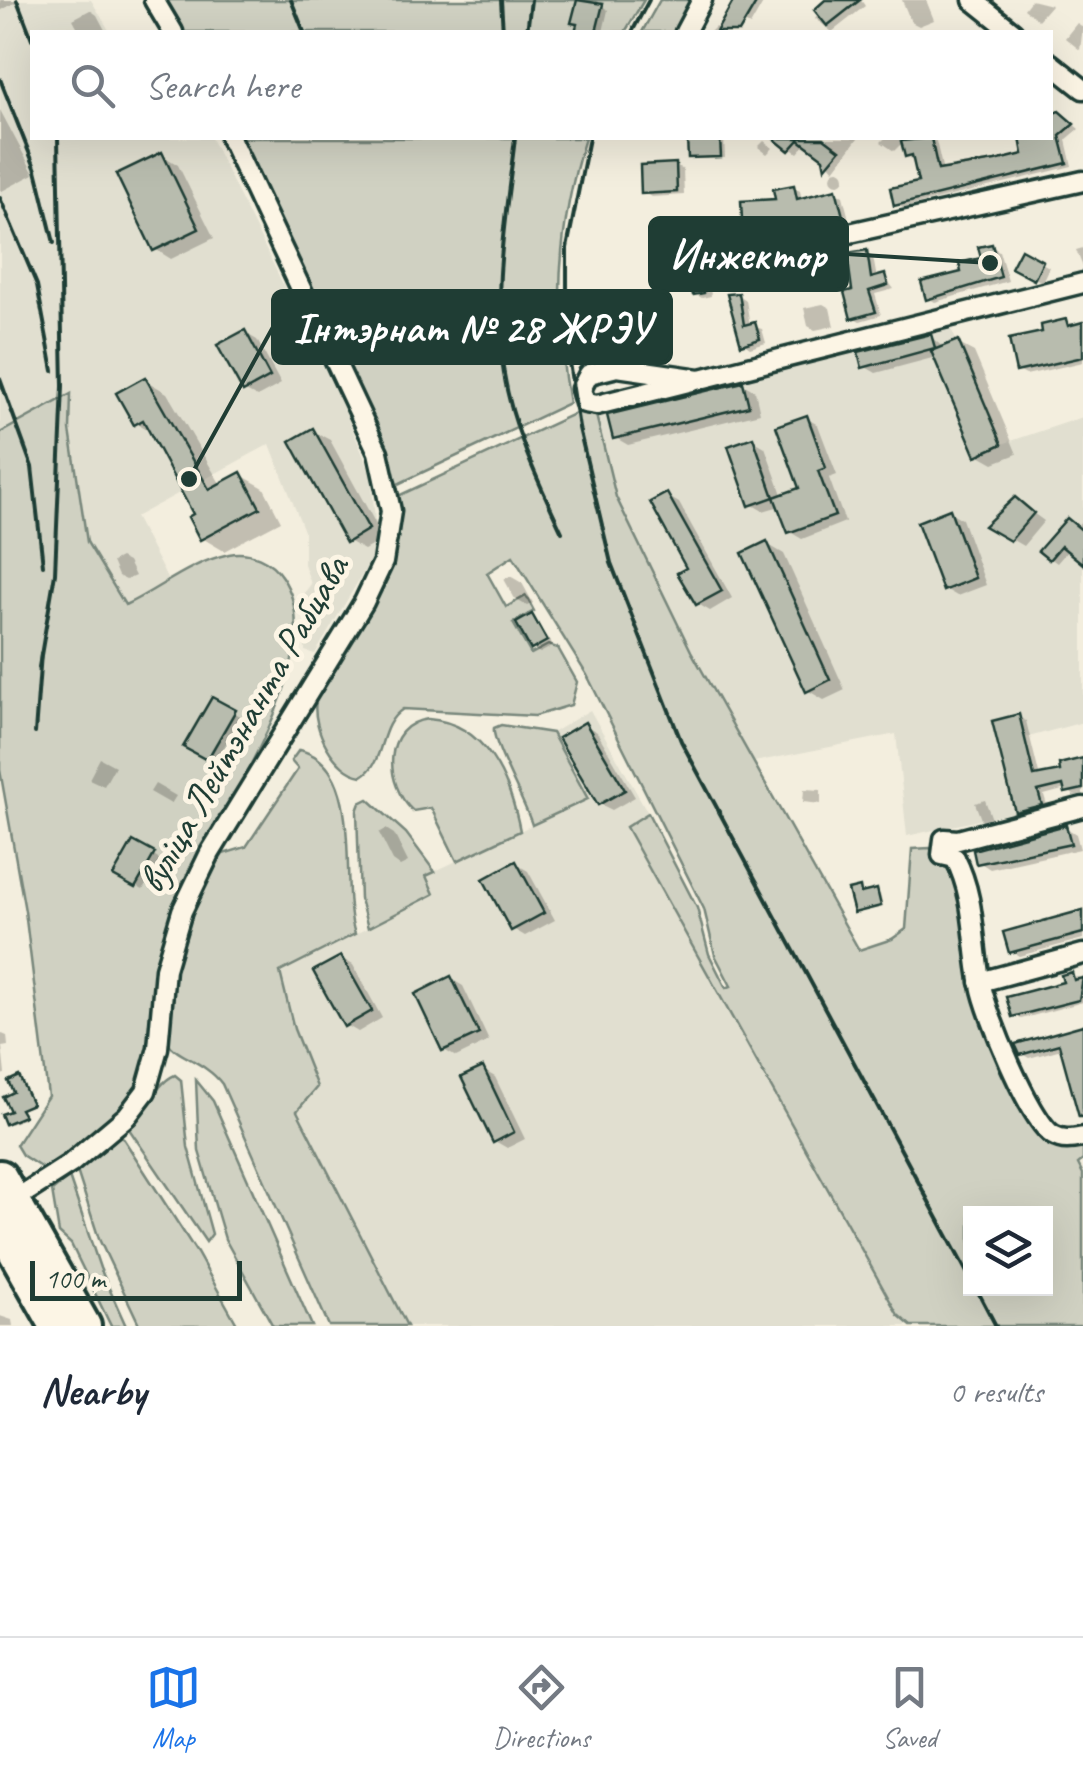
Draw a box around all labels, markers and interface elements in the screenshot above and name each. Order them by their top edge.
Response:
search box [30,30,1053,140]
icon: search [65,58,120,113]
text: Search here [145,62,300,109]
callout: Инжектор [650,218,847,290]
text: Инжектор [670,229,829,282]
callout: Інтэрнат № 28 ЖРЭУ [273,291,671,363]
text: Інтэрнат № 28 ЖРЭУ [293,302,658,355]
street label: вуліца Лейтэнанта Рабцава [126,544,361,901]
map controls [963,1206,1053,1296]
button: layers [963,1206,1053,1296]
scale bar [30,1256,242,1300]
text: 100 m [45,1261,105,1296]
text: Nearby [40,1365,146,1418]
text: 0 results [949,1371,1043,1412]
tab: Map [146,1660,201,1755]
tab: Directions [493,1660,590,1755]
tab: Saved [882,1660,937,1755]

